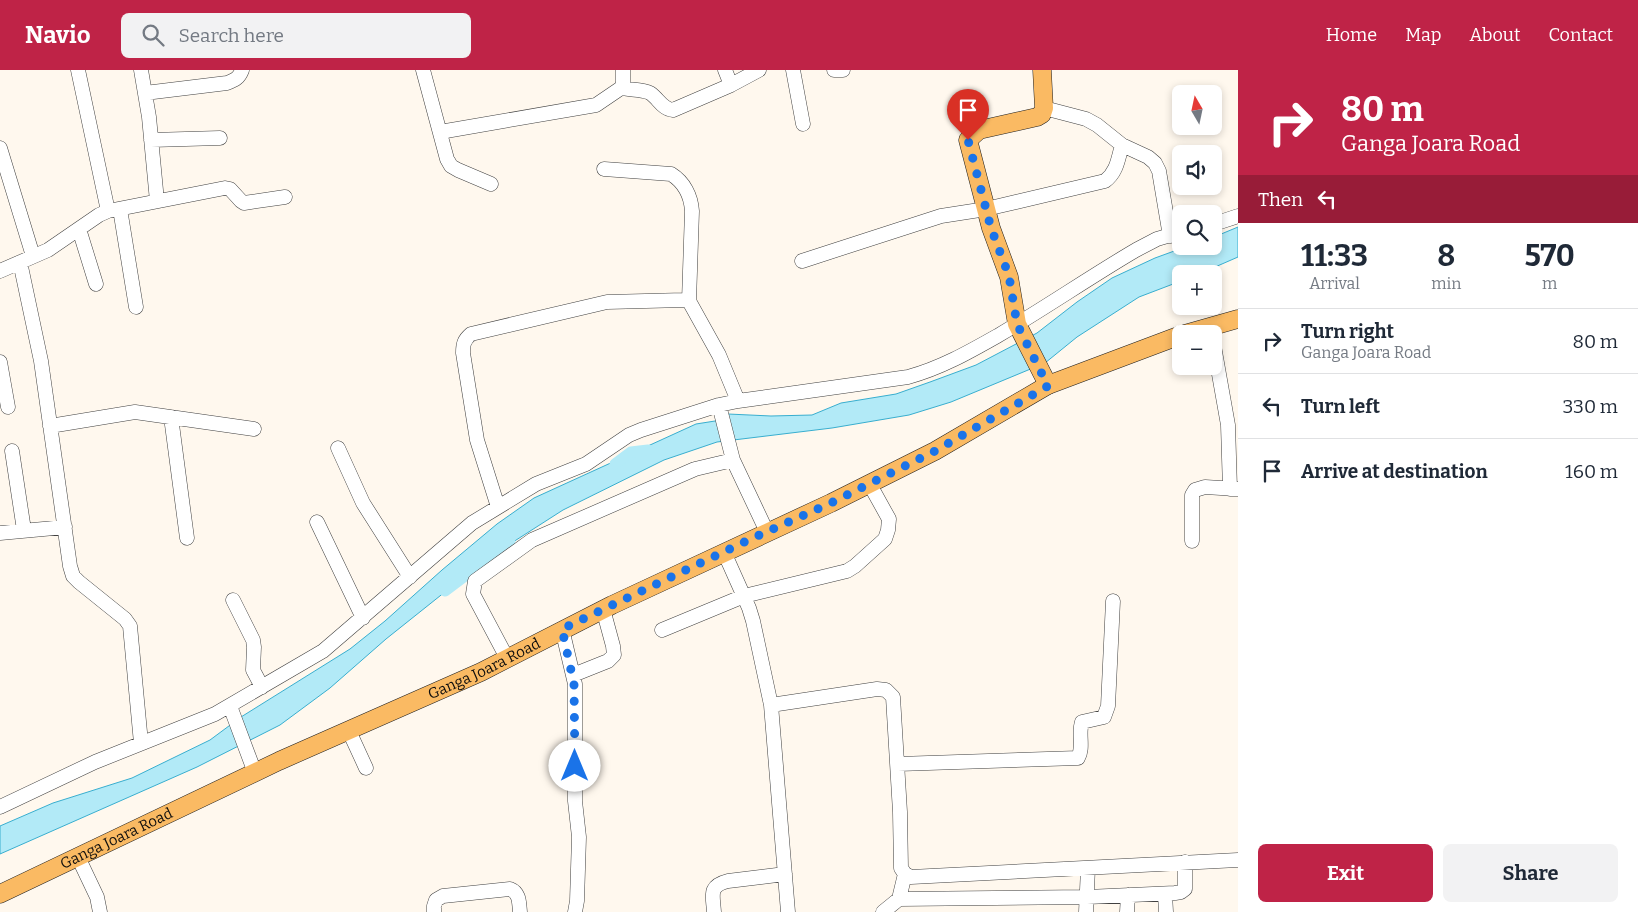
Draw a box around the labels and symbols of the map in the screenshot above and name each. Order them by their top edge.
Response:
north arrow [1172,85,1222,135]
pin [947,89,989,140]
street label: Ganga Joara Road [425,634,543,703]
position arrow [548,739,600,791]
street label: Ganga Joara Road [57,804,176,873]

